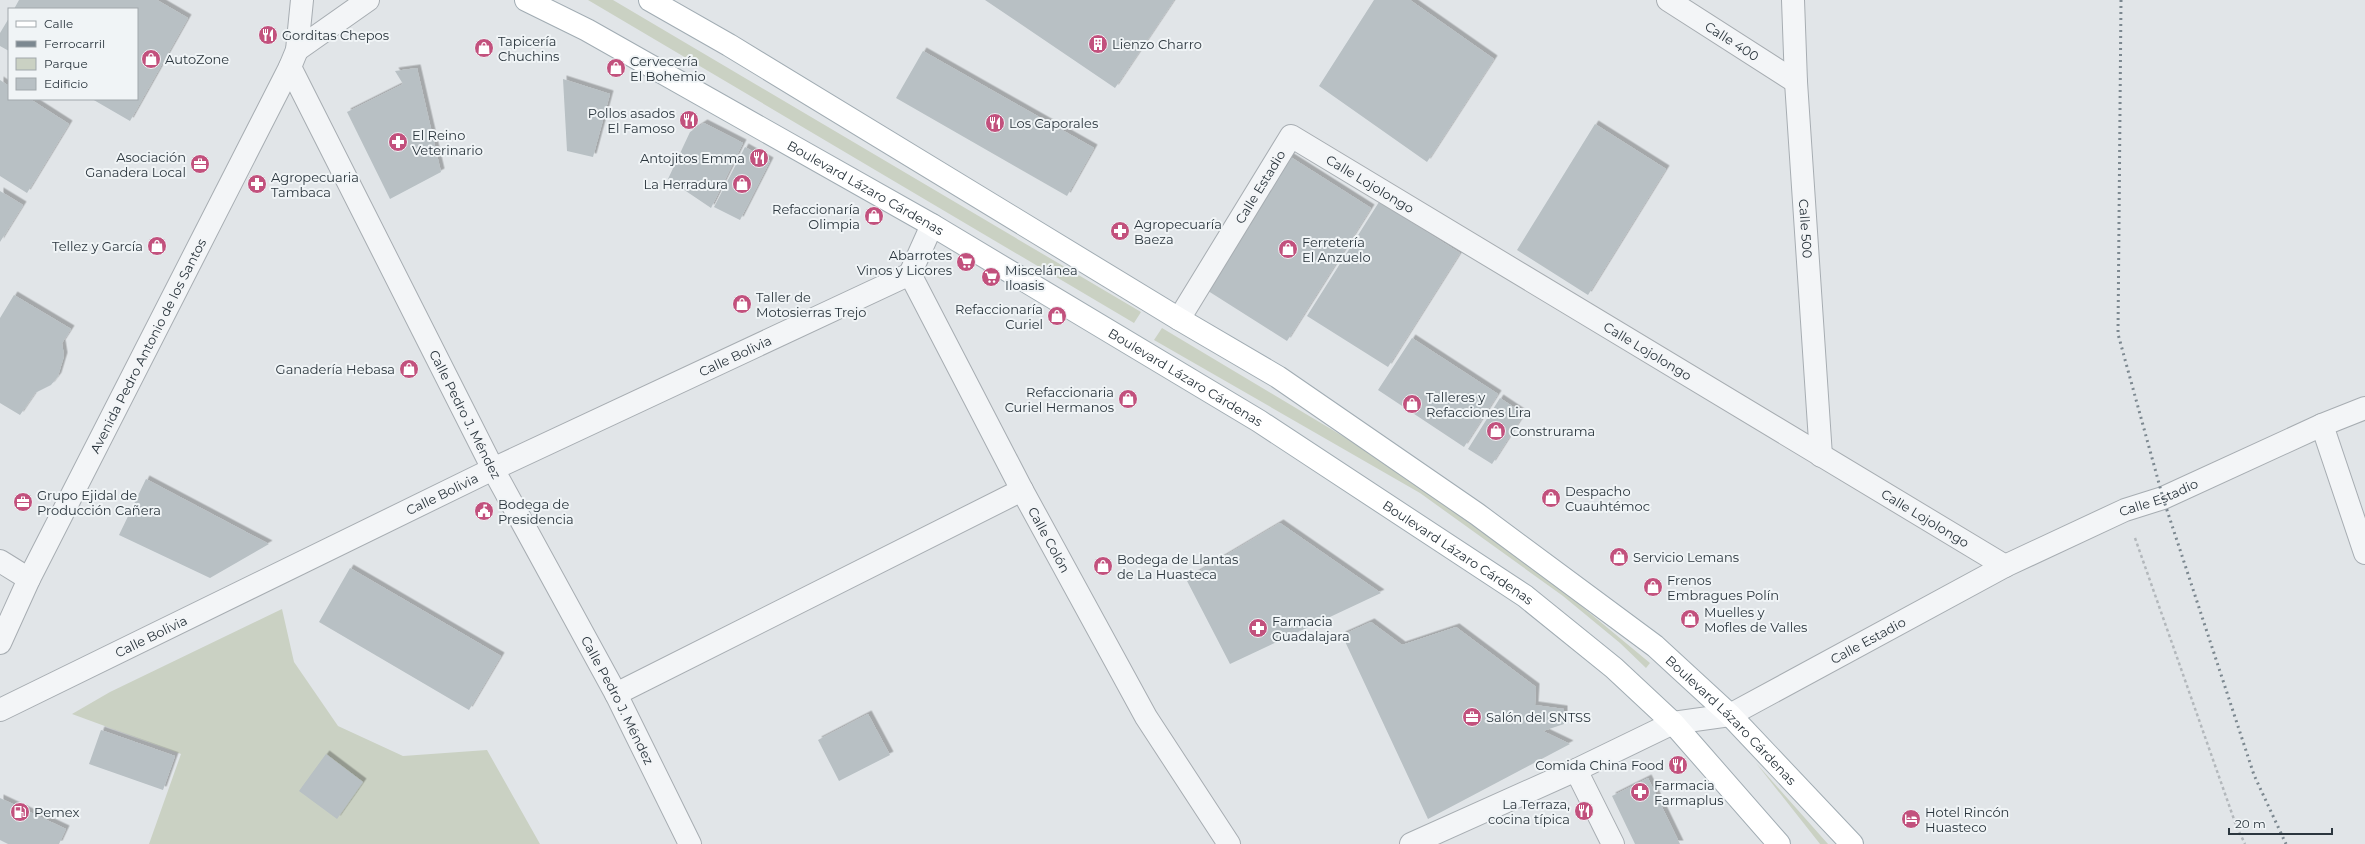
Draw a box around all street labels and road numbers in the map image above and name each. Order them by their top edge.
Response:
street label: Calle 400 [1702,18,1762,64]
street label: Boulevard Lázaro Cárdenas [784,137,947,238]
street label: Calle Estadio [1231,147,1288,226]
street label: Calle Lojolongo [1323,151,1417,216]
street label: Calle 500 [1796,198,1816,259]
street label: Avenida Pedro Antonio de los Santos [86,236,209,456]
street label: Calle Lojolongo [1601,318,1695,383]
street label: Boulevard Lázaro Cárdenas [1105,325,1266,429]
street label: Calle Bolivia [696,332,774,380]
street label: Calle Pedro J. Méndez [426,347,505,482]
street label: Calle Bolivia [403,470,481,518]
street label: Calle Estadio [2116,475,2200,520]
street label: Calle Lojolongo [1878,485,1972,551]
street label: Boulevard Lázaro Cárdenas [1380,497,1537,608]
street label: Calle Colón [1025,504,1074,575]
street label: Calle Bolivia [112,612,190,661]
street label: Calle Estadio [1827,613,1908,667]
street label: Calle Pedro J. Méndez [578,633,658,767]
street label: Boulevard Lázaro Cárdenas [1663,652,1800,788]

